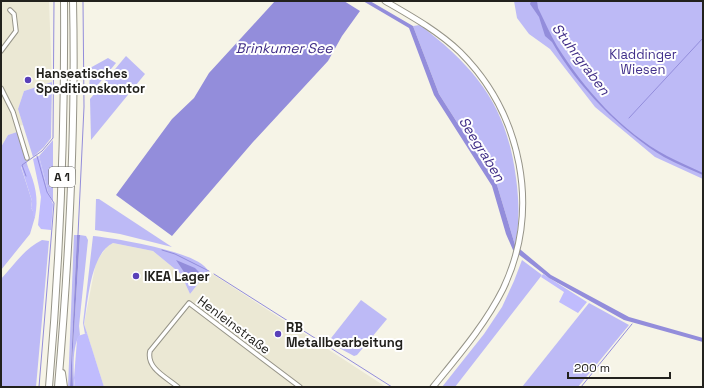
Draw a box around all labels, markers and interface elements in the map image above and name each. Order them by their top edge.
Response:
water label: Stuhrgraben [548,20,614,99]
water label: Brinkumer See [236,39,333,57]
park label: Kladdinger Wiesen [609,46,677,78]
place label: Hanseatisches Speditionskontor [36,65,145,97]
marker: Hanseatisches Speditionskontor [23,75,33,85]
water label: Seegraben [455,113,509,185]
road number: A 1 [49,167,75,187]
place label: IKEA Lager [144,268,210,285]
marker: IKEA Lager [131,271,141,281]
street label: Henleinstraße [194,292,274,358]
place label: RB Metallbearbeitung [286,319,403,351]
marker: RB Metallbearbeitung [273,329,283,339]
scale bar [568,354,670,380]
text: 200 m [574,360,610,376]

